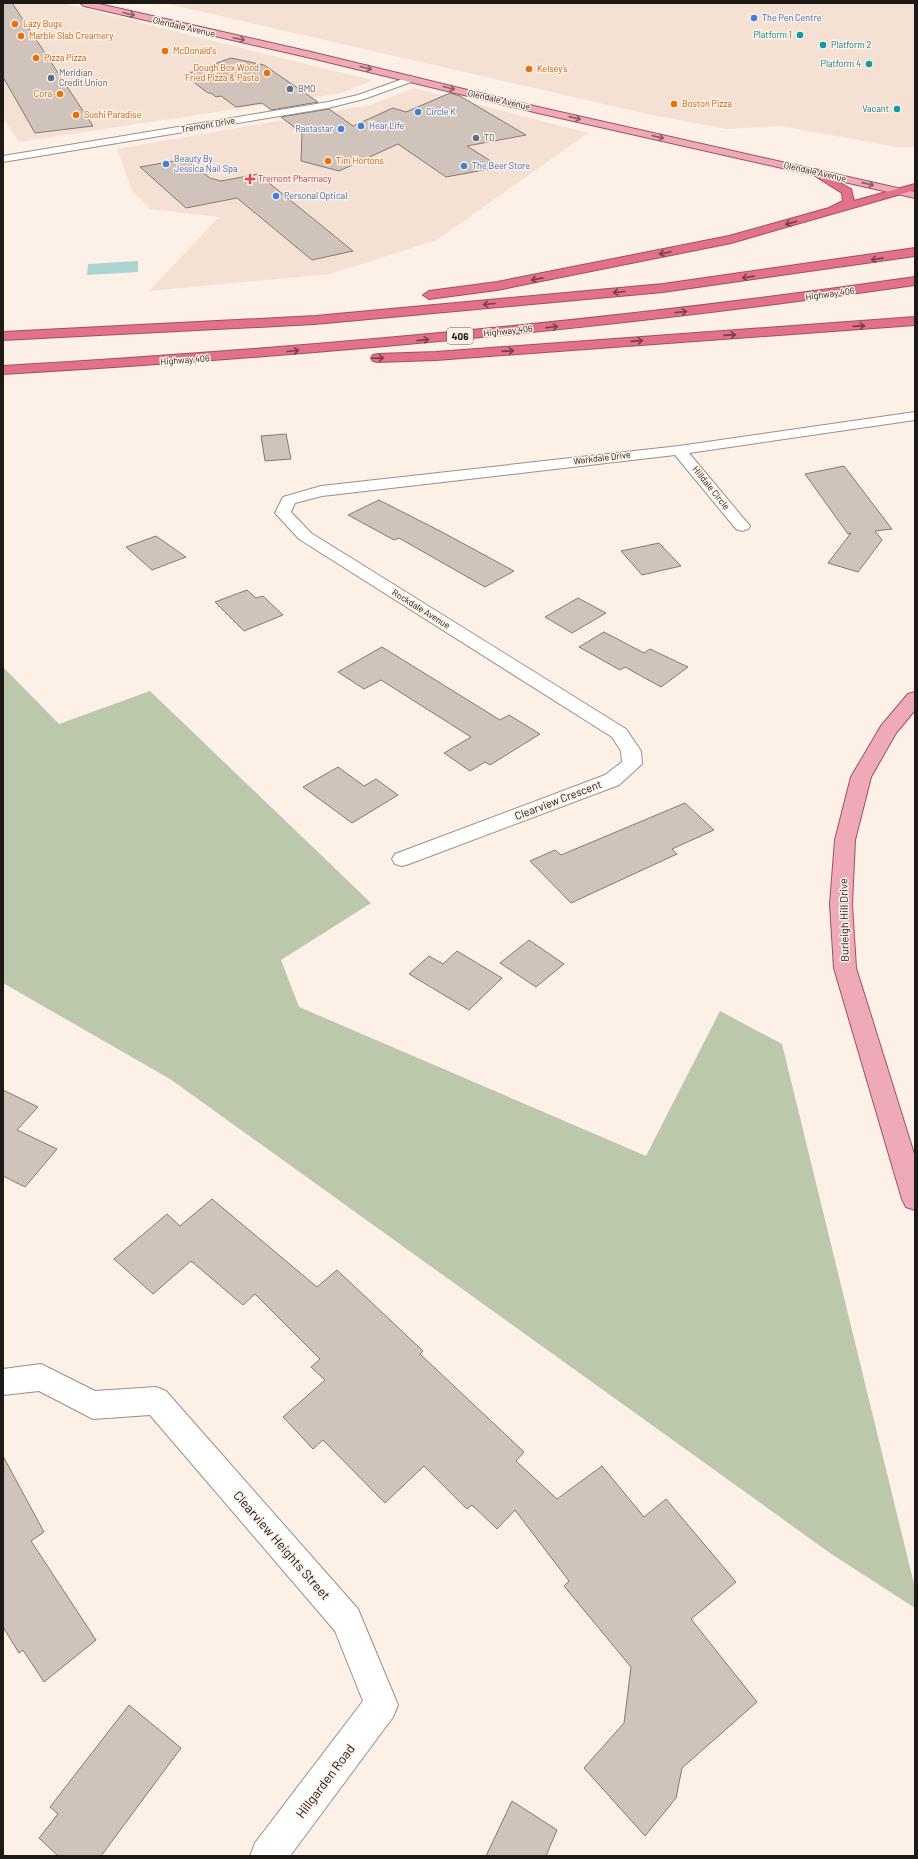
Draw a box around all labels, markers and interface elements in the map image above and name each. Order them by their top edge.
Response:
one-way arrow [122,11,135,19]
place label: The Pen Centre [762,12,822,23]
marker: The Pen Centre [749,13,759,23]
street label: Glendale Avenue [152,14,217,39]
place label: Lazy Bugs [23,18,62,29]
marker: Lazy Bugs [10,19,20,29]
place label: Platform 1 [753,29,792,40]
place label: Marble Slab Creamery [29,30,113,41]
marker: Platform 1 [795,30,805,40]
marker: Marble Slab Creamery [16,31,26,41]
one-way arrow [233,36,246,44]
place label: Platform 2 [831,39,871,50]
marker: Platform 2 [818,40,828,50]
place label: McDonald's [173,45,216,56]
marker: McDonald's [160,46,170,56]
place label: Pizza Pizza [44,52,86,63]
marker: Pizza Pizza [31,53,41,63]
place label: Platform 4 [821,58,861,69]
marker: Platform 4 [864,59,874,69]
place label: Dough Box Wood Fried Pizza & Pasta [185,62,259,83]
place label: Kelsey's [537,63,568,74]
marker: Kelsey's [524,64,534,74]
one-way arrow [359,65,372,72]
place label: Meridian Credit Union [59,67,108,88]
marker: Dough Box Wood Fried Pizza & Pasta [262,68,272,78]
marker: Meridian Credit Union [46,73,56,83]
place label: BMO [298,83,316,94]
marker: BMO [285,84,295,94]
one-way arrow [442,85,455,92]
street label: Glendale Avenue [467,87,532,112]
place label: Cora [34,88,52,99]
marker: Cora [55,89,65,99]
place label: Boston Pizza [682,98,732,109]
marker: Boston Pizza [669,99,679,109]
place label: Vacant [862,103,889,114]
marker: Vacant [892,104,902,114]
place label: Circle K [426,106,456,117]
marker: Circle K [413,107,423,117]
place label: Sushi Paradise [84,109,142,120]
marker: Sushi Paradise [71,110,81,120]
street label: Tremont Drive [180,114,236,135]
one-way arrow [568,115,581,122]
place label: Hear Life [369,120,405,131]
marker: Hear Life [356,121,366,131]
place label: Rastastar [295,123,334,134]
marker: Rastastar [336,124,346,134]
place label: TD [484,132,495,143]
marker: TD [471,133,481,143]
one-way arrow [651,133,664,141]
place label: Beauty By Jessica Nail Spa [174,153,237,174]
place label: Tim Hortons [336,155,384,166]
marker: Tim Hortons [323,156,333,166]
marker: Beauty By Jessica Nail Spa [161,159,171,169]
street label: Glendale Avenue [783,159,848,184]
place label: The Beer Store [472,160,530,171]
marker: The Beer Store [459,161,469,171]
place label: Tremont Pharmacy [258,173,332,184]
marker: Tremont Pharmacy [245,174,255,184]
one-way arrow [861,180,874,188]
place label: Personal Optical [284,190,347,201]
marker: Personal Optical [271,191,281,201]
one-way arrow [785,219,798,227]
one-way arrow [659,250,672,258]
one-way arrow [870,255,883,263]
one-way arrow [742,273,755,280]
one-way arrow [531,275,544,283]
street label: Highway 406 [805,285,855,302]
one-way arrow [613,289,626,296]
one-way arrow [483,300,496,308]
one-way arrow [674,308,687,316]
street label: Highway 406 [483,322,533,339]
one-way arrow [852,322,865,329]
one-way arrow [545,323,558,330]
road number: 406 [447,328,473,344]
one-way arrow [723,331,736,338]
one-way arrow [416,337,429,344]
one-way arrow [630,338,643,345]
one-way arrow [286,347,299,355]
one-way arrow [501,347,514,354]
street label: Highway 406 [160,352,210,367]
one-way arrow [371,355,384,362]
street label: Warkdale Drive [573,448,632,466]
street label: Hilldale Circle [690,464,732,512]
street label: Rockdale Avenue [390,586,452,631]
street label: Clearview Crescent [513,777,603,822]
street label: Burleigh Hill Drive [836,878,851,962]
street label: Clearview Heights Street [230,1487,334,1603]
street label: Hillgarden Road [292,1741,358,1821]

